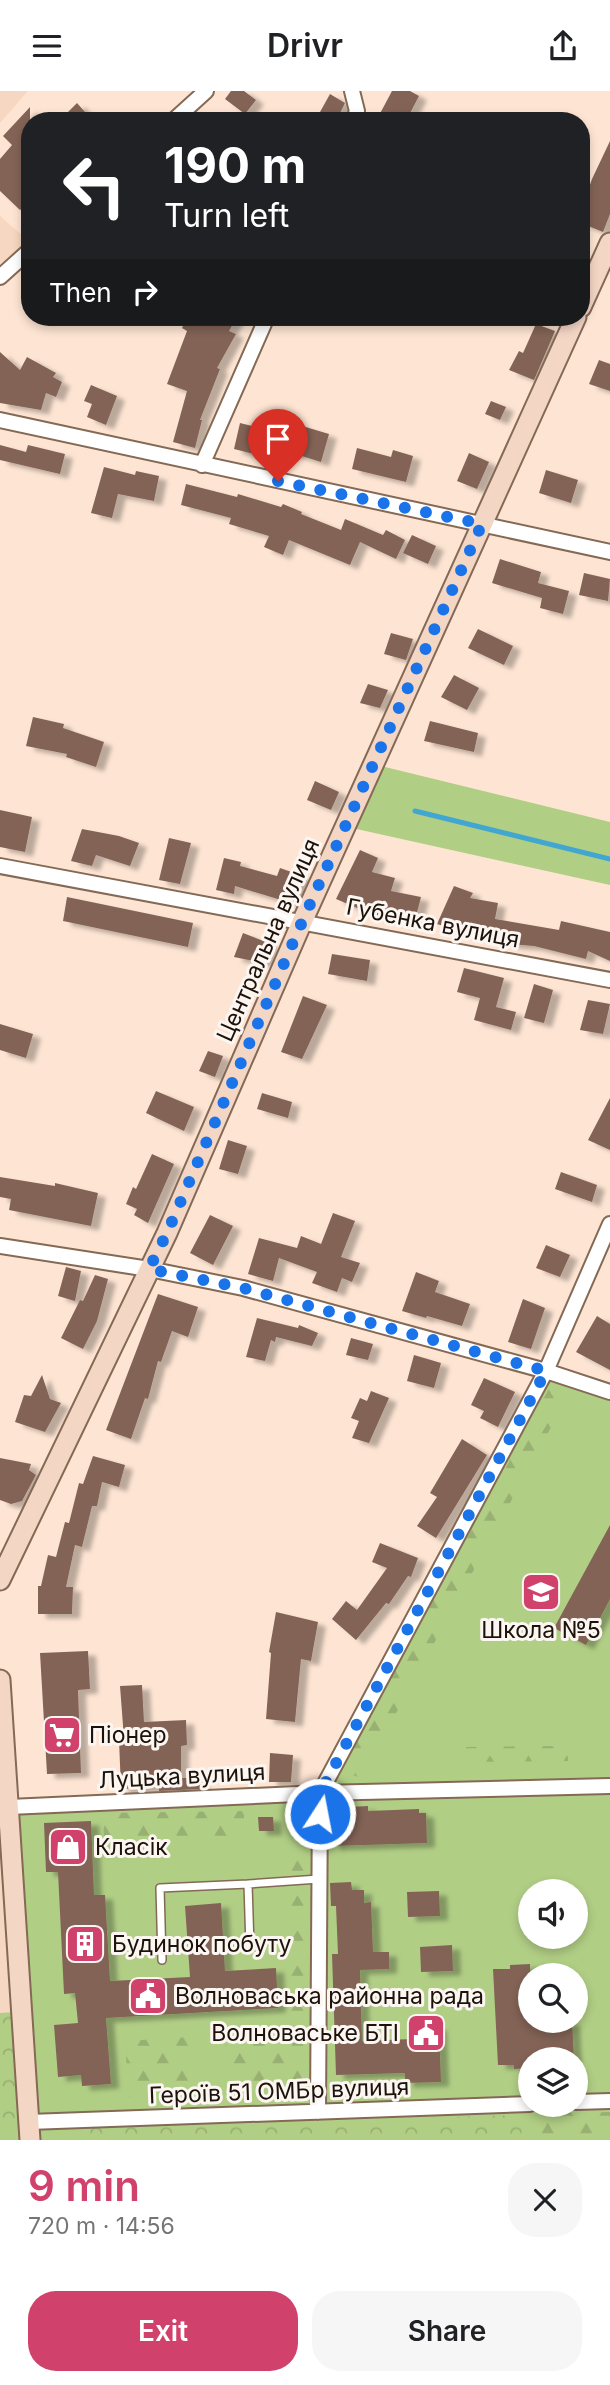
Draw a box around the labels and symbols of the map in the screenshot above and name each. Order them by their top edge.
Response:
pin [248,409,308,481]
street label: Центральна вулиця [211,834,325,1046]
street label: Губенка вулиця [344,893,522,953]
school or university icon: Школа №5 [520,1571,562,1613]
place label: Школа №5 [481,1616,601,1644]
supermarket icon: Піонер [41,1714,83,1756]
place label: Піонер [89,1721,167,1749]
street label: Луцька вулиця [98,1758,266,1794]
position arrow [283,1777,357,1851]
shop icon: Класік [47,1826,89,1868]
place label: Класік [95,1833,168,1861]
building icon: Будинок побуту [64,1923,106,1965]
place label: Будинок побуту [112,1930,291,1958]
public building icon: Волноваська районна рада [127,1975,169,2017]
place label: Волноваська районна рада [175,1982,484,2010]
public building icon: Волноваське БТІ [405,2012,447,2054]
place label: Волноваське БТІ [211,2019,399,2047]
street label: Героїв 51 ОМБр вулиця [148,2072,410,2110]

